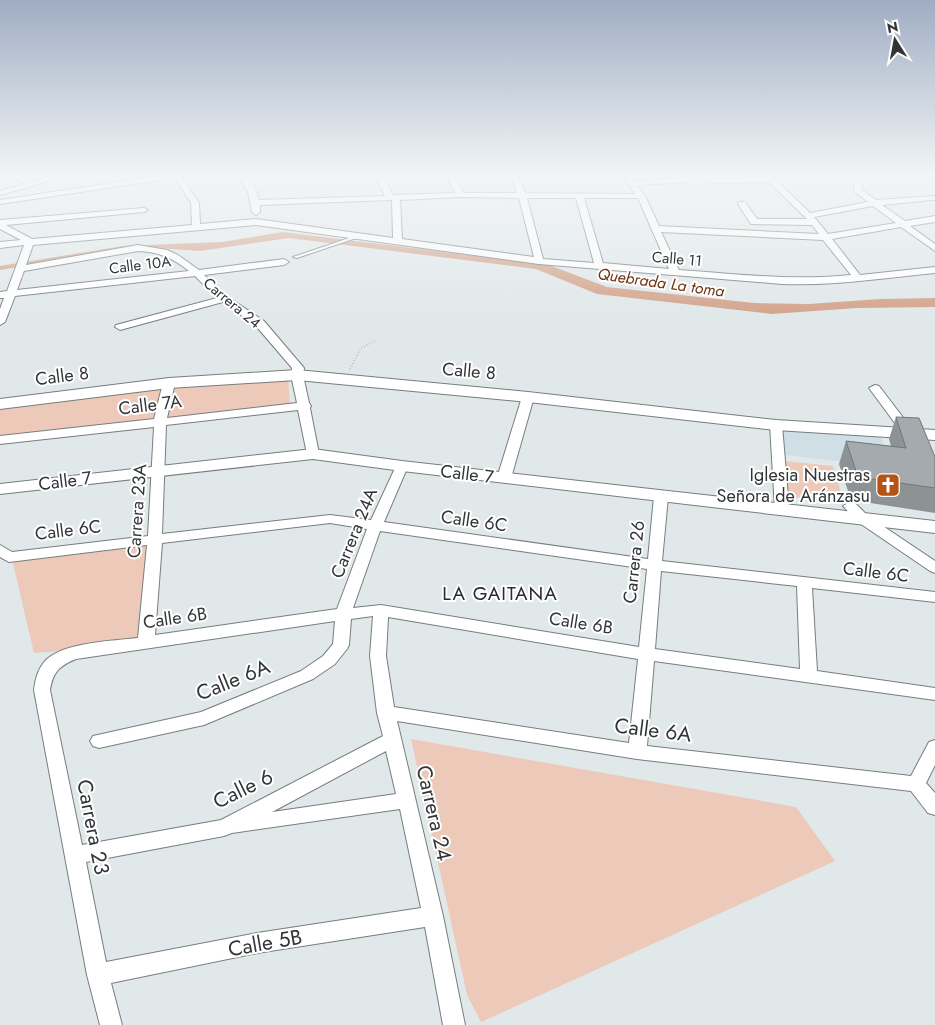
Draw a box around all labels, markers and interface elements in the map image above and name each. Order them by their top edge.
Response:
north arrow [870,15,920,65]
text: N [885,16,900,38]
street label: Calle 11 [651,246,703,272]
street label: Calle 10A [108,250,172,280]
water label: Quebrada La toma [596,262,726,303]
street label: Carrera 24 [198,272,266,334]
street label: Calle 8 [441,356,497,386]
street label: Calle 8 [34,360,90,392]
street label: Calle 7A [117,388,183,422]
street label: Calle 7 [439,458,496,490]
place label: Iglesia Nuestras Señora de Aránzasu [717,462,870,509]
street label: Carrera 23A [121,463,153,559]
street label: Calle 7 [37,465,94,497]
church icon: Iglesia Nuestras Señora de Aránzasu [875,472,901,498]
street label: Carrera 24A [324,484,384,582]
street label: Calle 6C [439,503,509,539]
street label: Calle 6C [33,513,103,547]
street label: Carrera 26 [617,519,651,605]
street label: Calle 6C [841,555,911,589]
district label: LA GAITANA [442,580,558,607]
street label: Calle 6B [141,601,209,635]
street label: Calle 6B [547,605,615,641]
street label: Calle 6A [192,652,275,708]
street label: Calle 6A [613,710,693,750]
street label: Calle 6 [208,762,278,816]
street label: Carrera 24 [408,762,460,864]
street label: Carrera 23 [69,777,117,877]
street label: Calle 5B [226,922,304,964]

